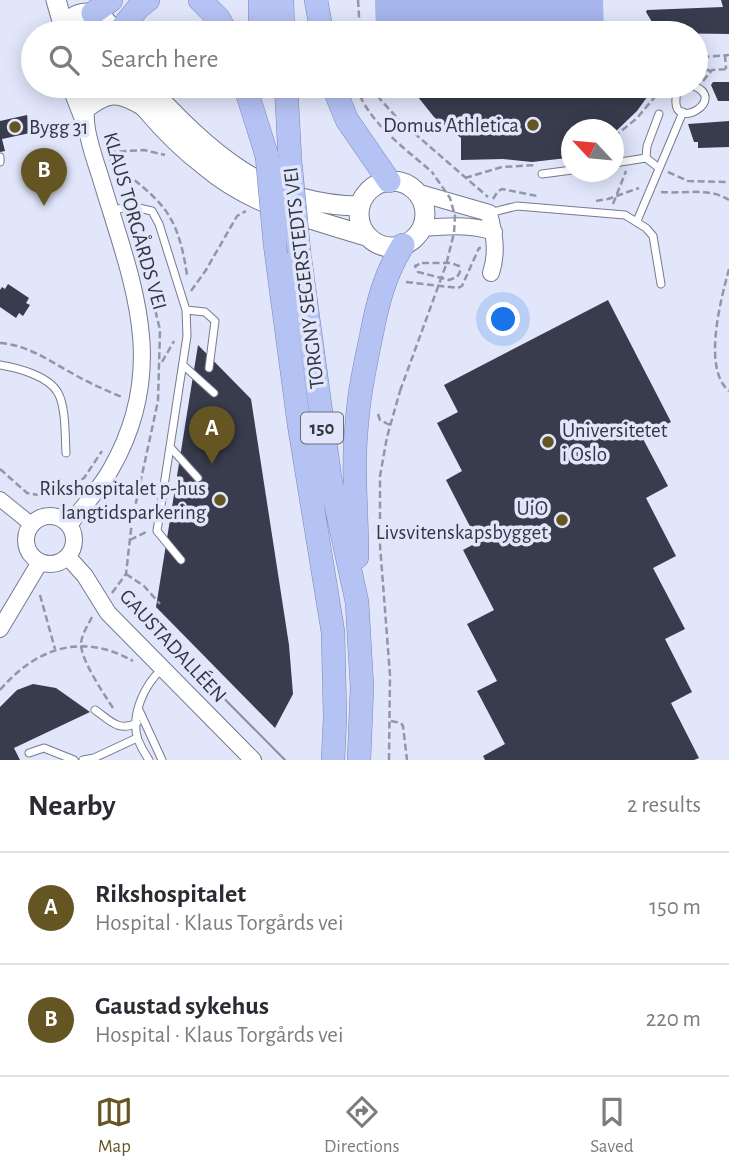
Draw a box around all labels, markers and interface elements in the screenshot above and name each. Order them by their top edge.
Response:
search box [21,21,708,98]
icon: search [45,41,83,79]
text: Search here [101,46,219,72]
place label: Domus Athletica [383,115,519,136]
place label: Bygg 31 [29,117,89,138]
marker: Domus Athletica [525,117,541,133]
marker: Bygg 31 [7,119,23,135]
north arrow [561,119,624,182]
street label: KLAUS TORGÅRDS VEI [100,129,172,312]
pin: B [21,148,67,206]
street label: TORGNY SEGERSTEDTS VEI [280,166,328,390]
your location [486,302,520,336]
pin: A [189,406,235,464]
road number: 150 [301,412,343,444]
place label: Universitetet i Oslo [562,420,668,465]
marker: Universitetet i Oslo [540,434,556,450]
place label: Rikshospitalet p-hus langtidsparkering [39,478,207,523]
marker: Rikshospitalet p-hus langtidsparkering [212,492,228,508]
place label: UiO Livsvitenskapsbygget [376,498,548,543]
marker: UiO Livsvitenskapsbygget [554,512,570,528]
street label: GAUSTADALLÉEN [116,584,232,707]
text: Nearby [28,791,116,821]
text: 2 results [627,794,701,817]
text: Rikshospitalet [95,881,246,907]
text: A [44,896,58,919]
text: 150 m [649,896,701,919]
text: Hospital · Klaus Torgårds vei [95,912,344,935]
text: Gaustad sykehus [95,993,269,1019]
text: B [44,1008,58,1031]
text: 220 m [646,1008,701,1031]
text: Hospital · Klaus Torgårds vei [95,1024,344,1047]
tab: Map [95,1093,133,1158]
tab: Directions [324,1093,400,1158]
tab: Saved [590,1093,634,1158]

